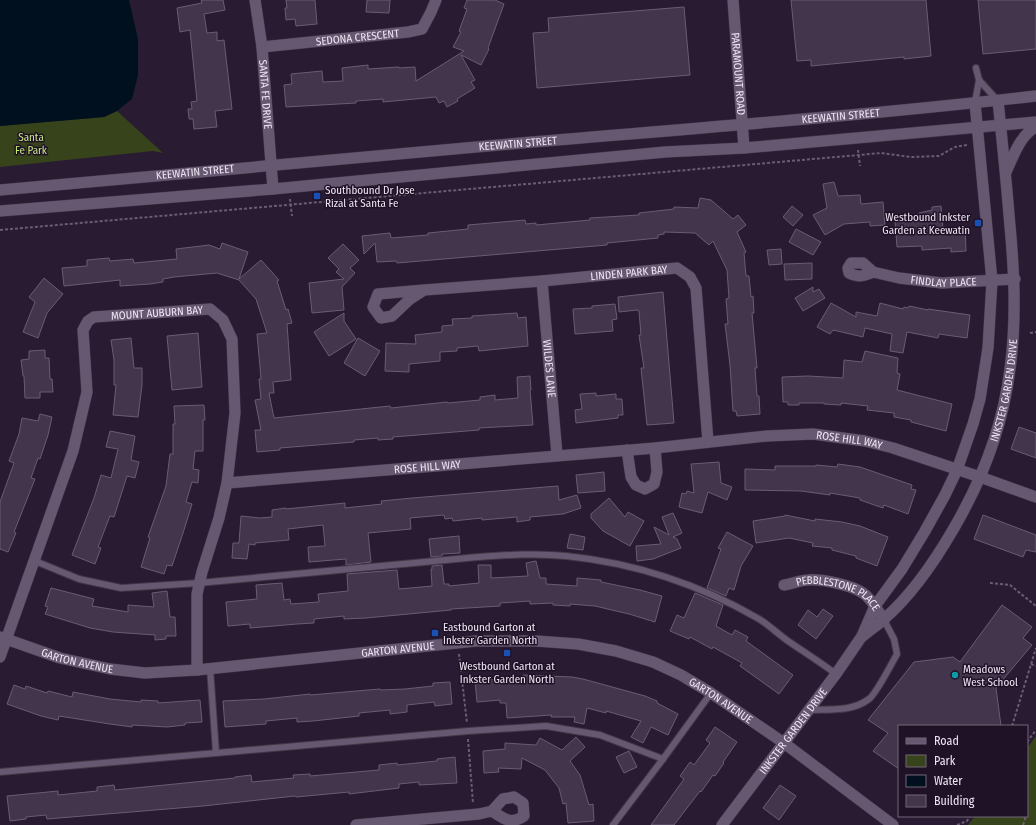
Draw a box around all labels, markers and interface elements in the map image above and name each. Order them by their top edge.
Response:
street label: SEDONA CRESCENT [315,27,401,48]
street label: PARAMOUNT ROAD [728,32,748,116]
street label: SANTA FE DRIVE [256,59,274,130]
street label: KEEWATIN STREET [801,106,881,126]
park label: Santa Fe Park [15,131,48,157]
street label: KEEWATIN STREET [478,134,559,154]
street label: KEEWATIN STREET [155,162,236,182]
place label: Southbound Dr Jose Rizal at Santa Fe [325,184,415,210]
marker: Southbound Dr Jose Rizal at Santa Fe [312,191,322,201]
place label: Westbound Inkster Garden at Keewatin [882,211,970,237]
marker: Westbound Inkster Garden at Keewatin [973,218,983,228]
street label: LINDEN PARK BAY [590,263,669,283]
street label: FINDLAY PLACE [910,273,977,290]
street label: MOUNT AUBURN BAY [111,303,204,323]
street label: WILDES LANE [540,339,558,398]
street label: INKSTER GARDEN DRIVE [988,339,1020,443]
street label: ROSE HILL WAY [815,429,884,452]
street label: ROSE HILL WAY [393,458,462,476]
street label: PEBBLESTONE PLACE [795,574,882,613]
place label: Eastbound Garton at Inkster Garden North [443,621,537,647]
marker: Eastbound Garton at Inkster Garden North [430,628,440,638]
street label: GARTON AVENUE [361,639,435,660]
street label: GARTON AVENUE [39,646,114,676]
marker: Westbound Garton at Inkster Garden North [502,648,512,658]
place label: Westbound Garton at Inkster Garden North [459,660,555,686]
place label: Meadows West School [963,663,1018,689]
marker: Meadows West School [950,670,960,680]
street label: GARTON AVENUE [686,675,755,726]
street label: INKSTER GARDEN DRIVE [757,686,830,777]
legend [898,725,1028,817]
text: Road [934,734,959,748]
text: Park [934,754,956,768]
text: Water [934,774,963,788]
text: Building [934,794,975,808]

